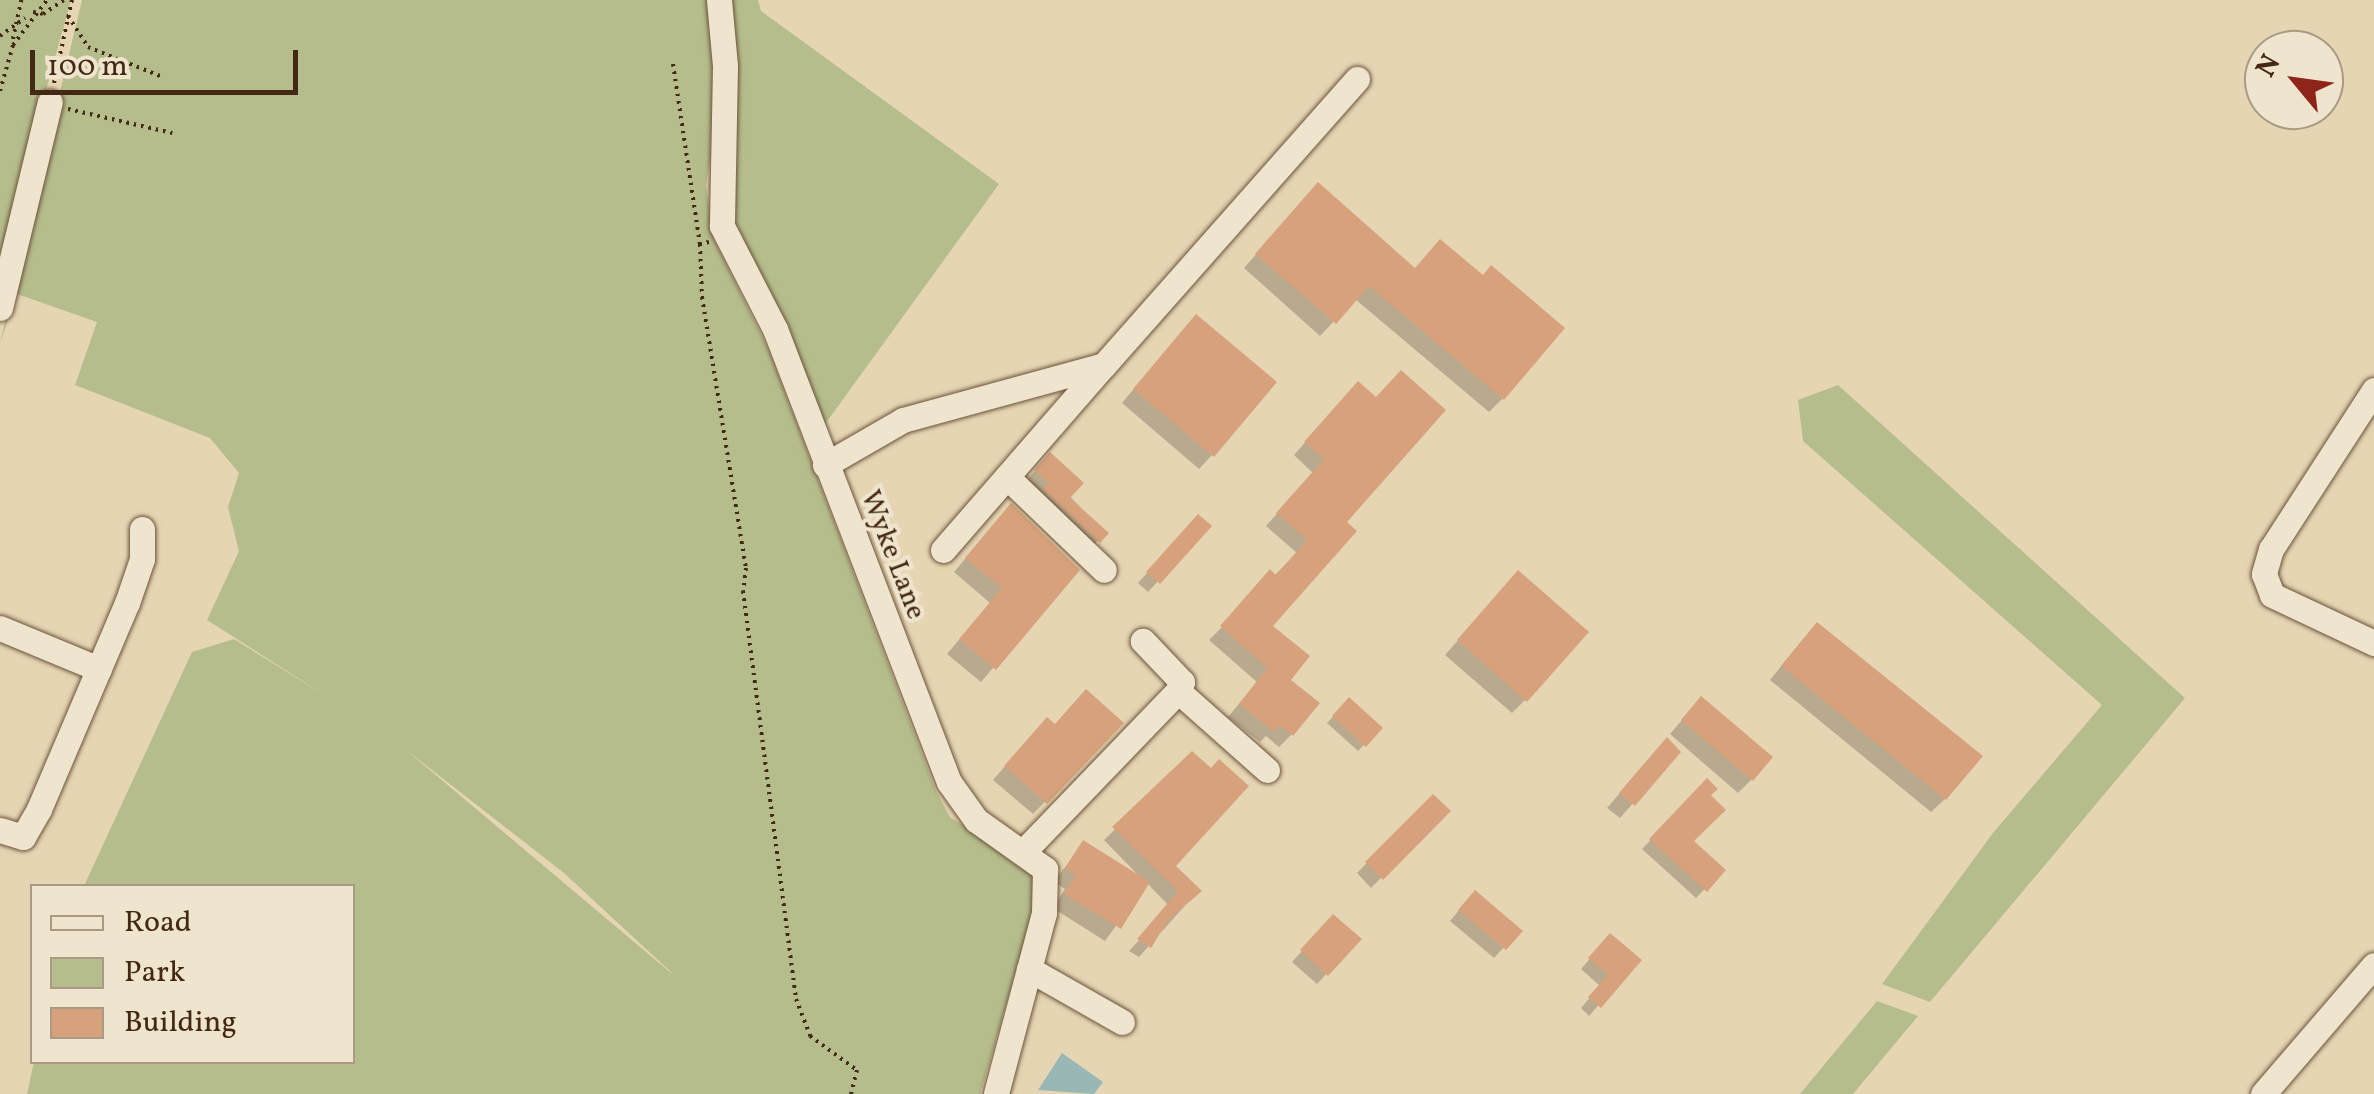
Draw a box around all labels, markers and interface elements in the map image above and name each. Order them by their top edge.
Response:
scale bar [35,30,302,92]
north arrow [2244,30,2344,130]
text: 100 m [47,46,128,88]
text: N [2247,48,2291,85]
street label: Wyke Lane [852,486,932,624]
legend [30,884,355,1064]
text: Road [124,902,192,944]
text: Park [124,952,185,994]
text: Building [124,1002,237,1044]

